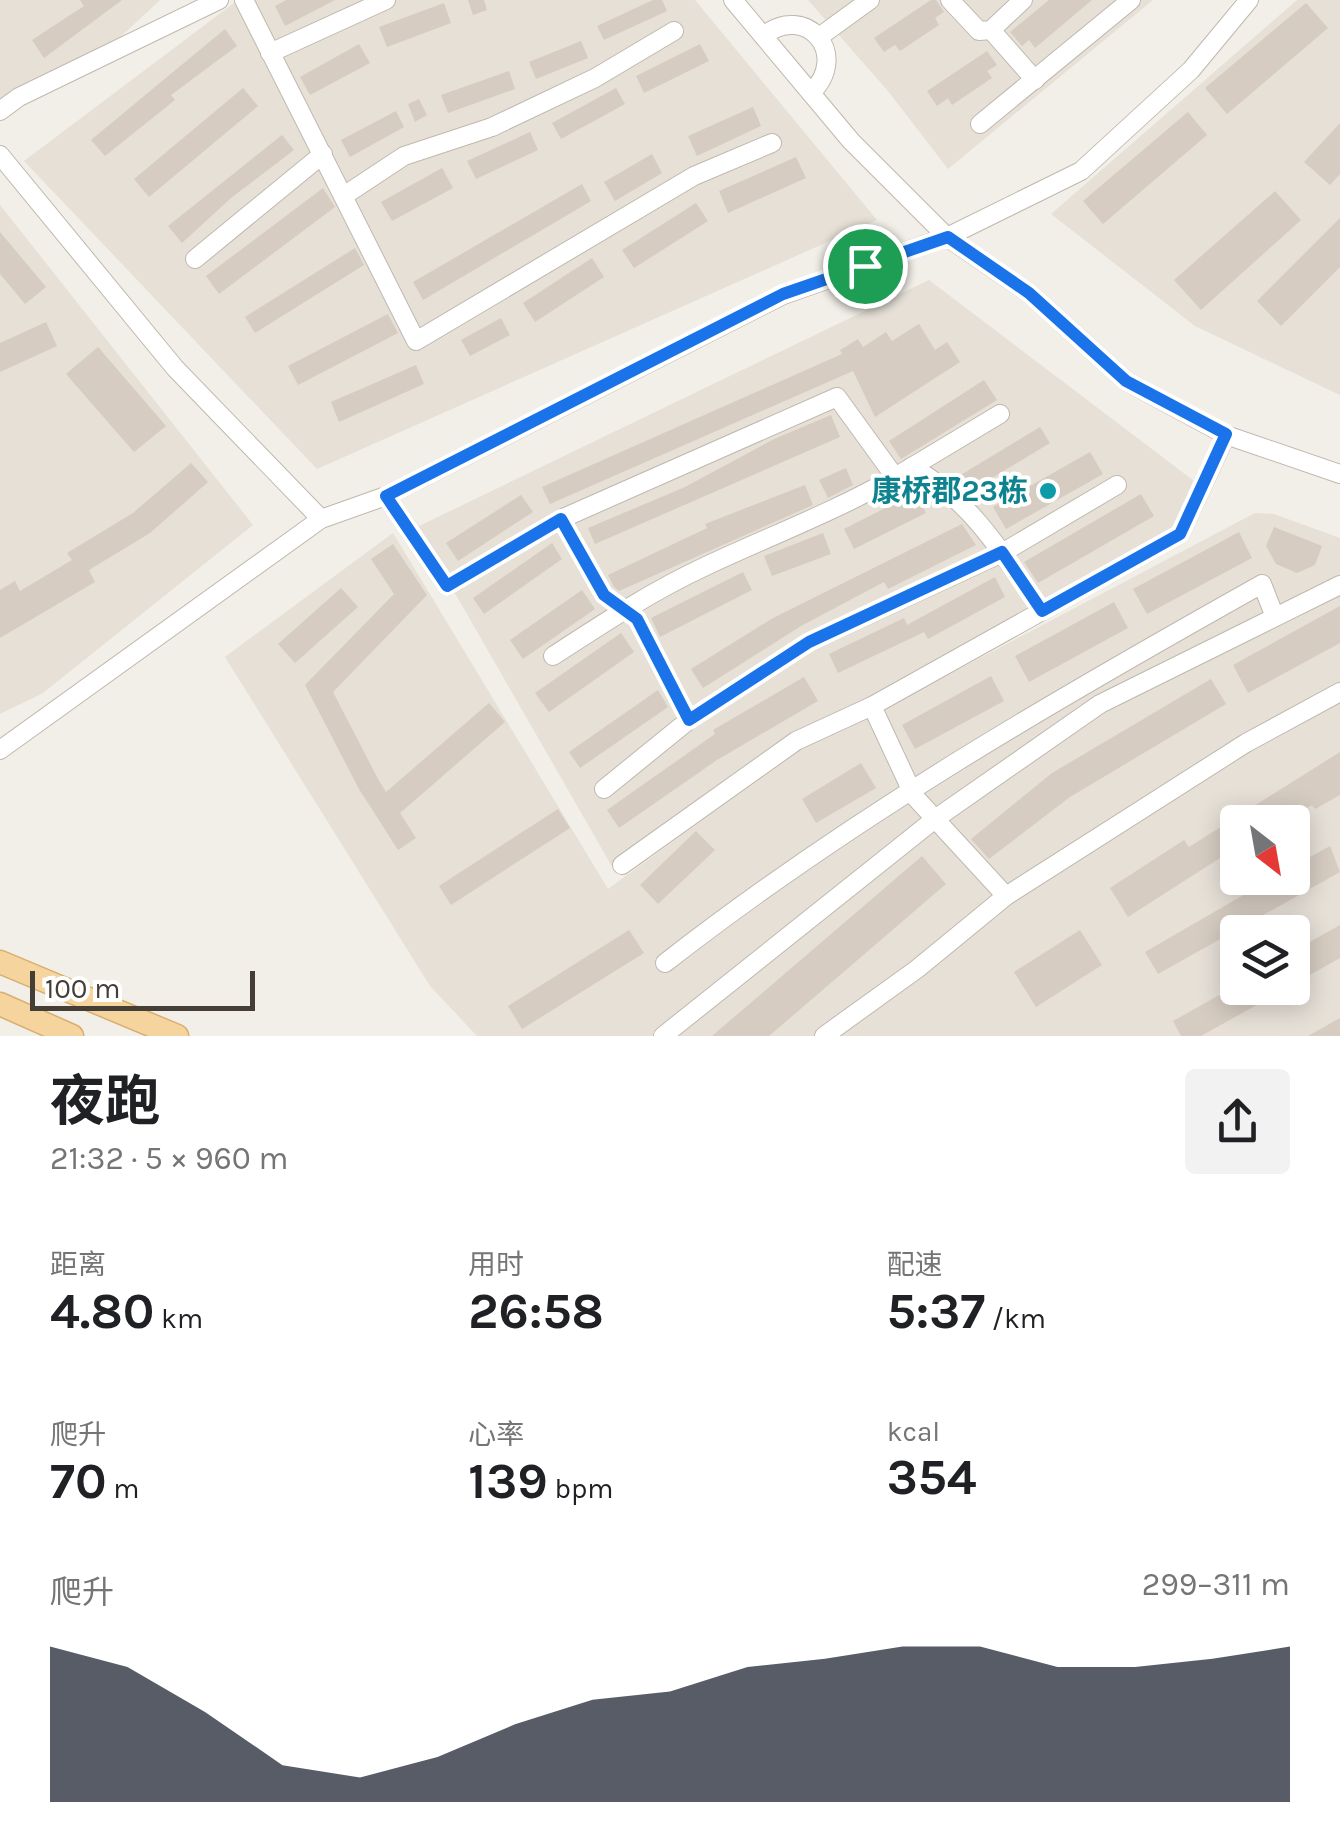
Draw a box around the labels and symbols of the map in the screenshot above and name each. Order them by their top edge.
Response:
pin [823,224,908,309]
place label: 康桥郡23栋 [871,473,1028,509]
marker: 康桥郡23栋 [1037,480,1059,502]
north arrow [1220,805,1310,895]
scale bar [30,966,255,1010]

